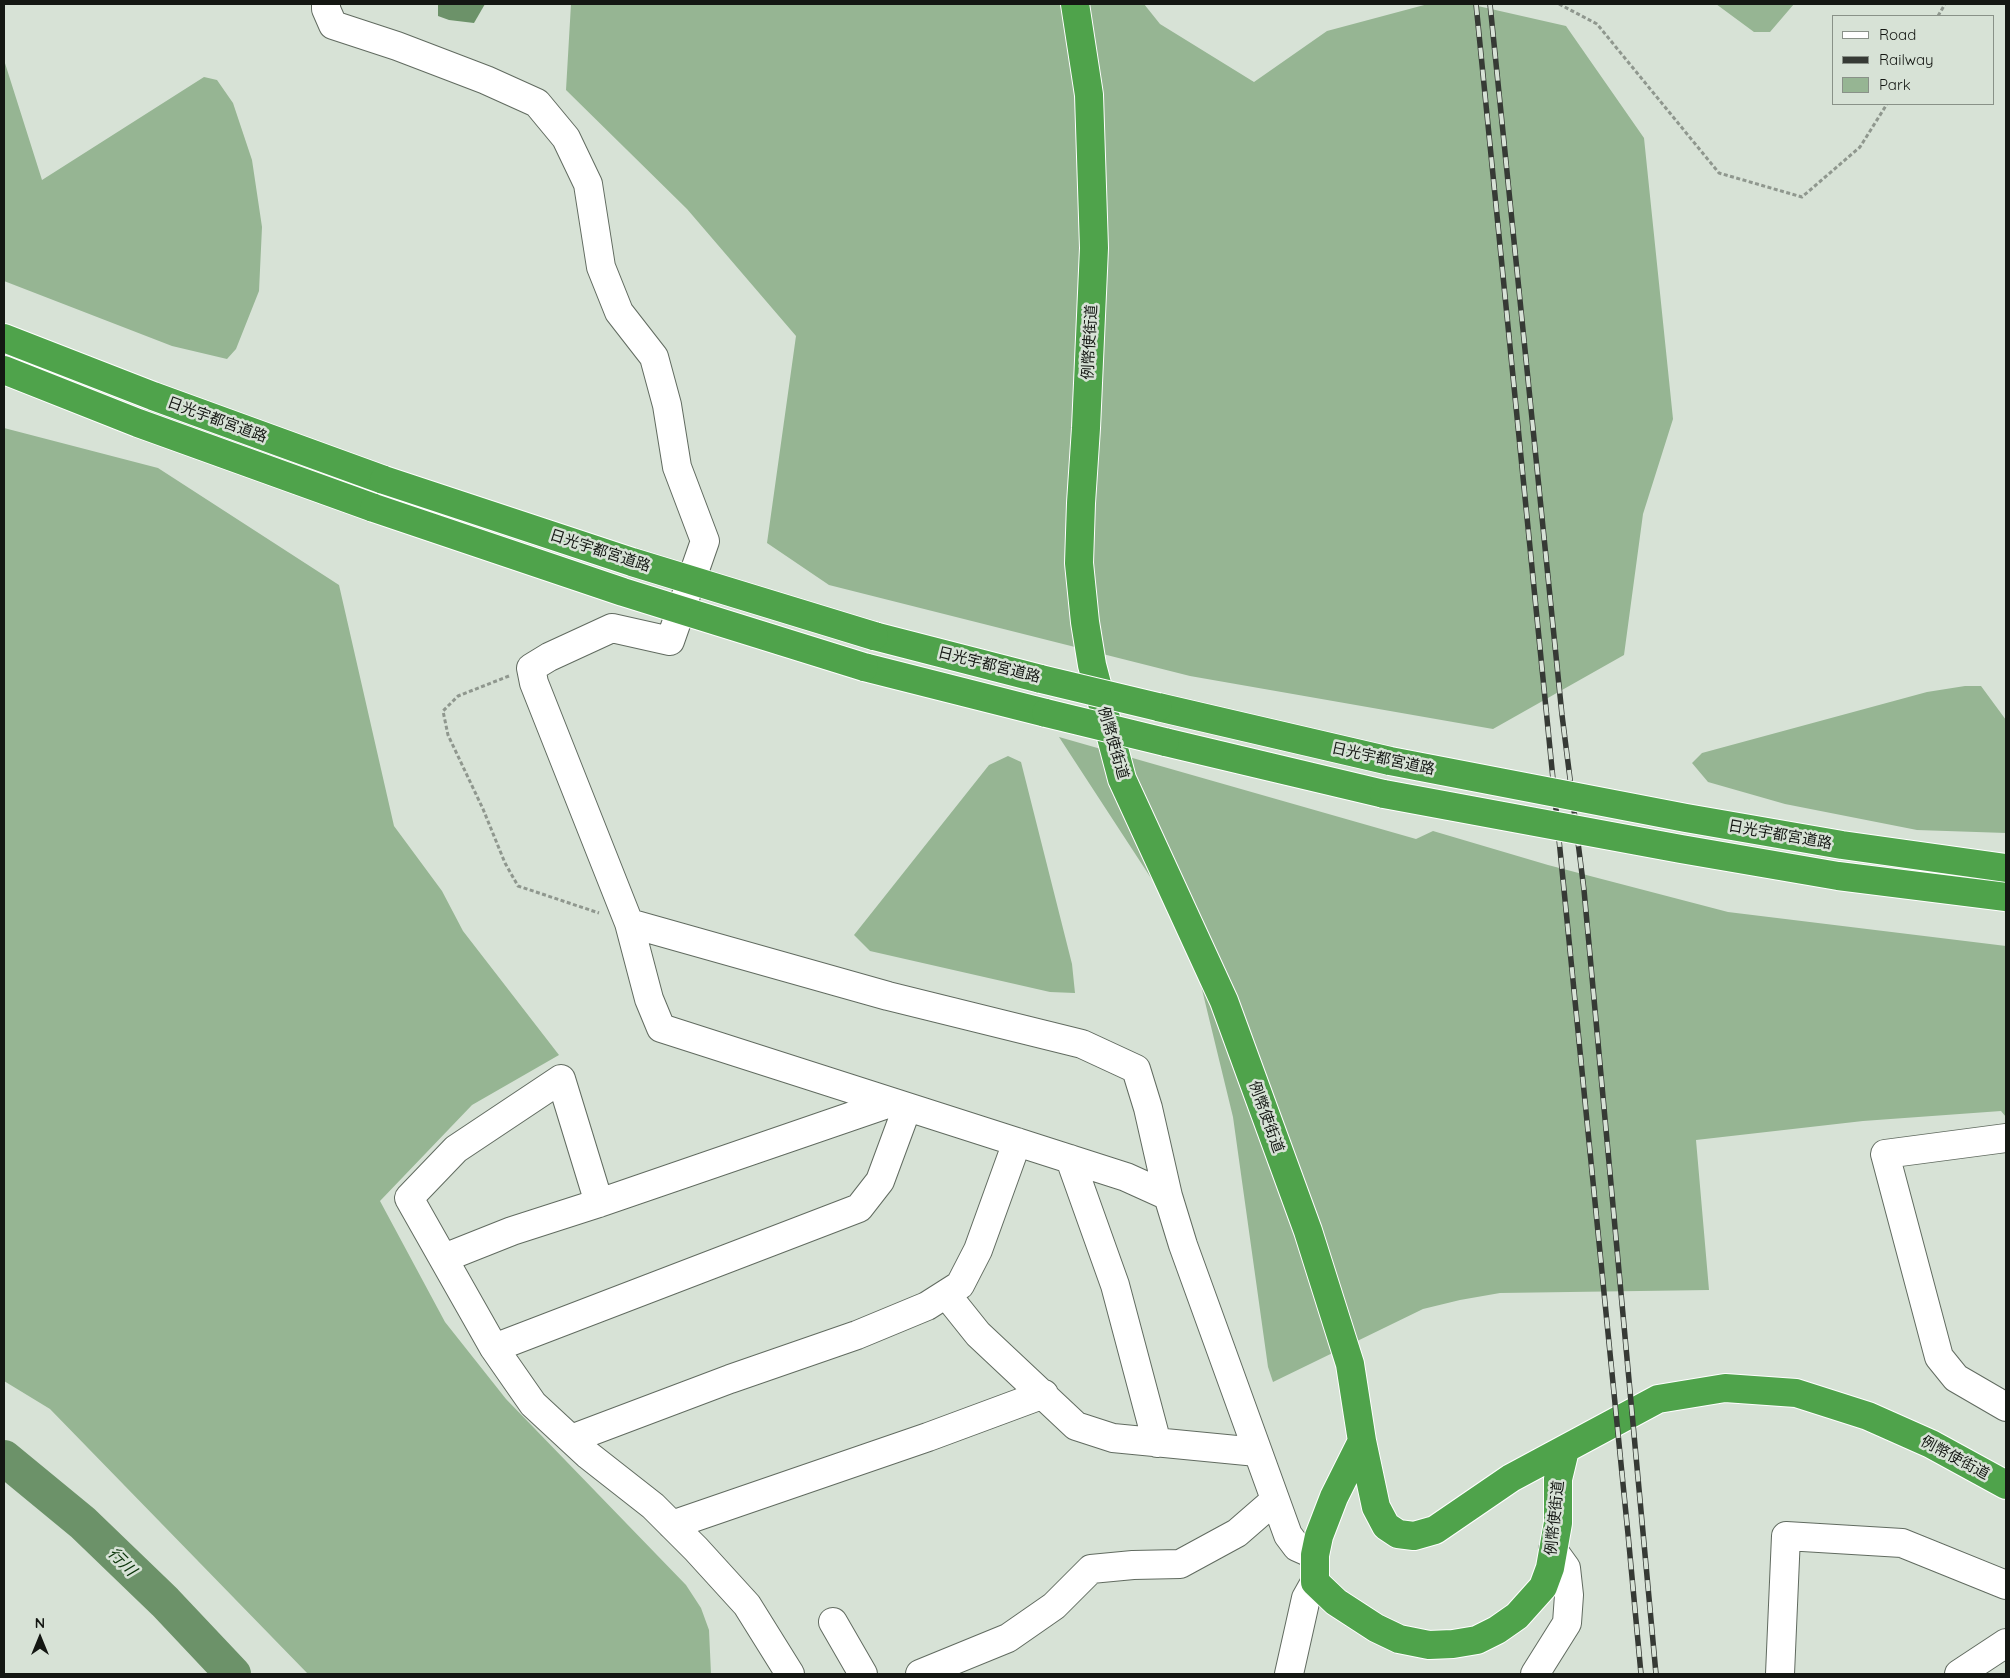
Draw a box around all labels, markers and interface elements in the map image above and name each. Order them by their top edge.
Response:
legend [1832,15,1995,105]
text: Road [1879,25,1916,44]
text: Railway [1879,50,1934,69]
text: Park [1879,75,1911,94]
street label: 例幣使街道 [1079,304,1101,380]
street label: 日光宇都宮道路 [165,394,269,446]
street label: 日光宇都宮道路 [547,526,653,576]
street label: 日光宇都宮道路 [936,644,1042,686]
street label: 例幣使街道 [1094,704,1132,782]
street label: 日光宇都宮道路 [1330,739,1436,779]
street label: 日光宇都宮道路 [1727,817,1833,853]
street label: 例幣使街道 [1245,1079,1287,1155]
street label: 例幣使街道 [1918,1432,1992,1484]
street label: 例幣使街道 [1542,1480,1568,1556]
water label: 行川 [104,1544,140,1580]
north arrow [15,1613,65,1663]
text: N [35,1614,45,1632]

